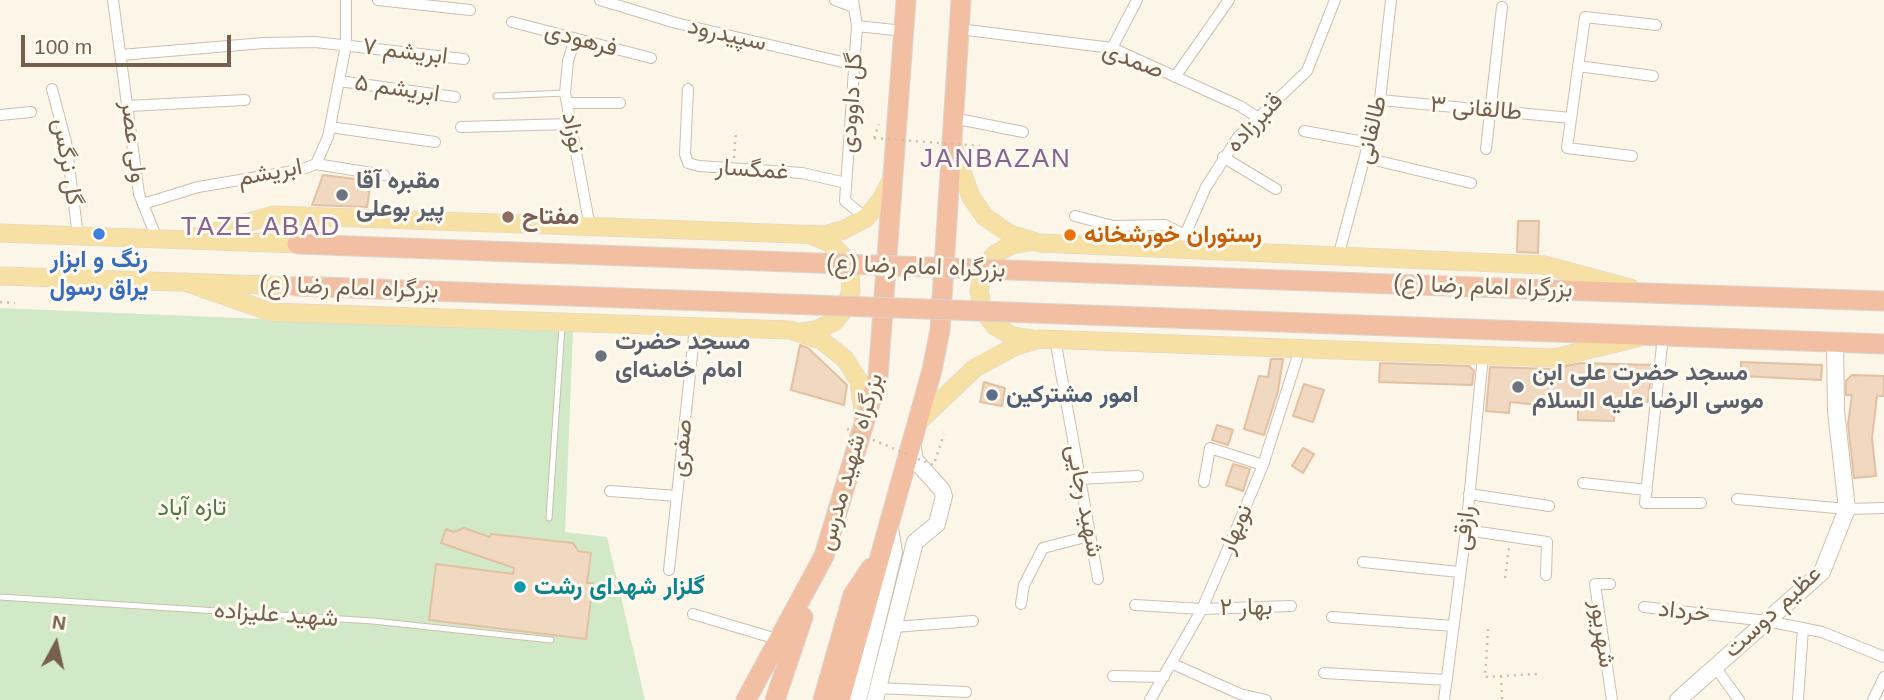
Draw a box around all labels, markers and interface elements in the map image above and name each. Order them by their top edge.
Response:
street label: سپیدرود [685,12,769,58]
street label: فرهودی [541,16,621,64]
scale bar [24,21,234,65]
street label: ابریشم ۷ [361,32,449,72]
text: 100 m [34,35,92,58]
street label: صمدی [1098,36,1168,86]
street label: گل داوودی [834,52,870,154]
street label: ابریشم ۵ [353,69,441,109]
street label: قنبرزاده [1220,87,1290,159]
street label: طالقانی ۳ [1429,91,1523,127]
street label: طالقانی [1350,93,1394,167]
street label: ولی عصر [114,99,152,185]
street label: نوزاد [555,110,591,156]
street label: گل نرگس [46,116,88,208]
district label: JANBAZAN [921,144,1071,176]
street label: ابریشم [235,153,305,193]
street label: غمگسار [714,153,790,187]
place label: مقبره آقا پیر بوعلی [356,167,445,223]
marker: مقبره آقا پیر بوعلی [334,187,350,203]
place label: مفتاح [522,203,579,231]
marker: مفتاح [500,209,516,225]
district label: TAZE ABAD [182,212,340,244]
place label: رستوران خورشخانه [1084,221,1262,249]
marker: رنگ و ابزار یراق رسول [91,226,107,242]
marker: رستوران خورشخانه [1062,227,1078,243]
place label: رنگ و ابزار یراق رسول [49,246,149,302]
street label: بزرگراه امام رضا (ع) [826,249,1006,285]
street label: بزرگراه امام رضا (ع) [1393,269,1573,305]
street label: بزرگراه امام رضا (ع) [259,270,439,306]
place label: مسجد حضرت امام خامنه‌ای [615,328,750,384]
marker: مسجد حضرت امام خامنه‌ای [593,348,609,364]
place label: مسجد حضرت علی ابن موسی الرضا علیه السلام [1532,359,1764,415]
street label: بزرگراه شهید مدرس [812,370,890,554]
marker: مسجد حضرت علی ابن موسی الرضا علیه السلام [1510,379,1526,395]
place label: امور مشترکین [1006,381,1139,409]
marker: امور مشترکین [984,387,1000,403]
street label: صفری [665,418,699,478]
street label: شهید رجایی [1059,442,1109,560]
park label: تازه آباد [158,494,226,522]
street label: نوبهار [1212,500,1260,558]
street label: رازقی [1448,504,1482,552]
street label: عظیم دوست [1718,560,1828,664]
place label: گلزار شهدای رشت [534,573,705,601]
marker: گلزار شهدای رشت [512,579,528,595]
street label: بهار ۲ [1219,593,1273,623]
street label: خرداد [1657,595,1711,629]
street label: شهید علیزاده [213,596,339,634]
street label: شهریور [1583,598,1621,670]
north arrow [21,609,91,679]
text: N [51,611,67,634]

